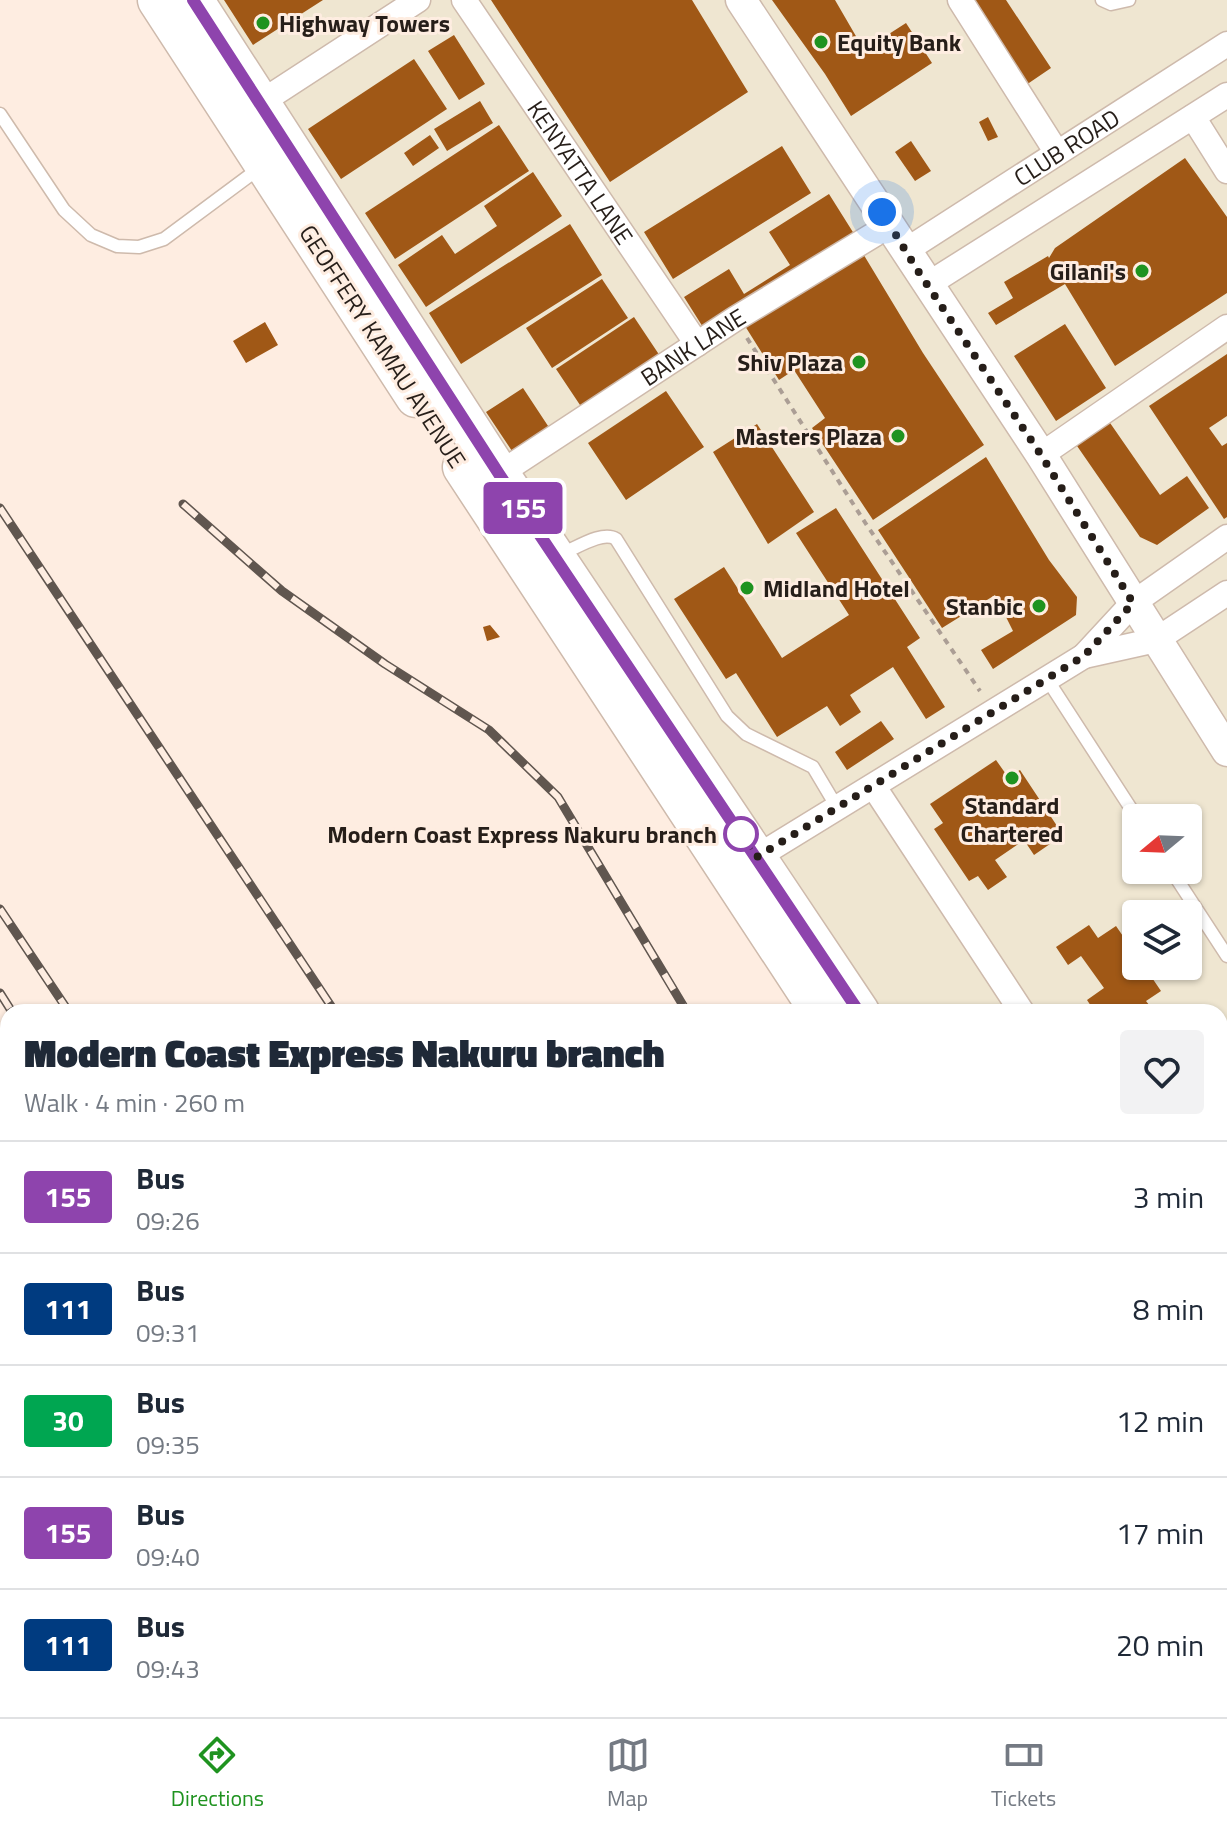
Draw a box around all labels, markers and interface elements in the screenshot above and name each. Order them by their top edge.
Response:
place label: Highway Towers [279,5,450,41]
marker: Highway Towers [254,14,272,32]
place label: Equity Bank [837,24,962,60]
marker: Equity Bank [812,33,830,51]
street label: KENYATTA LANE [519,93,642,252]
street label: CLUB ROAD [1006,100,1127,195]
your location [862,192,902,232]
street label: GEOFFERY KAMAU AVENUE [291,217,475,475]
place label: Gilani's [1050,253,1126,289]
marker: Gilani's [1133,262,1151,280]
street label: BANK LANE [633,299,752,394]
place label: Shiv Plaza [737,344,843,380]
marker: Shiv Plaza [850,353,868,371]
place label: Masters Plaza [735,418,882,454]
marker: Masters Plaza [889,427,907,445]
line badge: 155 [477,482,569,534]
text: 155 [499,486,547,529]
place label: Midland Hotel [763,570,910,606]
marker: Midland Hotel [738,579,756,597]
place label: Stanbic [946,588,1023,624]
marker: Stanbic [1030,597,1048,615]
marker: Standard Chartered [1003,769,1021,787]
place label: Standard Chartered [961,787,1063,851]
north arrow [1122,804,1202,884]
map controls [1122,804,1202,980]
place label: Modern Coast Express Nakuru branch [327,816,717,852]
marker: Modern Coast Express Nakuru branch [724,817,758,851]
button: layers [1122,900,1202,980]
text: Modern Coast Express Nakuru branch [24,1024,664,1082]
button: heart [1120,1030,1204,1114]
text: Walk · 4 min · 260 m [24,1083,245,1122]
text: Bus [136,1155,185,1201]
text: 3 min [1133,1174,1204,1220]
text: 155 [44,1175,92,1218]
text: 09:26 [136,1201,200,1240]
text: Bus [136,1267,185,1313]
text: 8 min [1133,1286,1204,1332]
text: 111 [44,1287,92,1330]
text: 09:31 [136,1313,200,1352]
text: Bus [136,1379,185,1425]
text: 12 min [1116,1398,1204,1444]
text: 30 [52,1399,84,1442]
text: 09:35 [136,1425,200,1464]
text: Bus [136,1491,185,1537]
text: 17 min [1116,1510,1204,1556]
text: 155 [44,1511,92,1554]
text: 09:40 [136,1537,200,1576]
text: Bus [136,1603,185,1649]
text: 20 min [1116,1622,1204,1668]
text: 111 [44,1623,92,1666]
text: 09:43 [136,1649,200,1688]
tab: Directions [171,1733,264,1815]
tab: Map [606,1733,650,1815]
tab: Tickets [991,1733,1056,1815]

